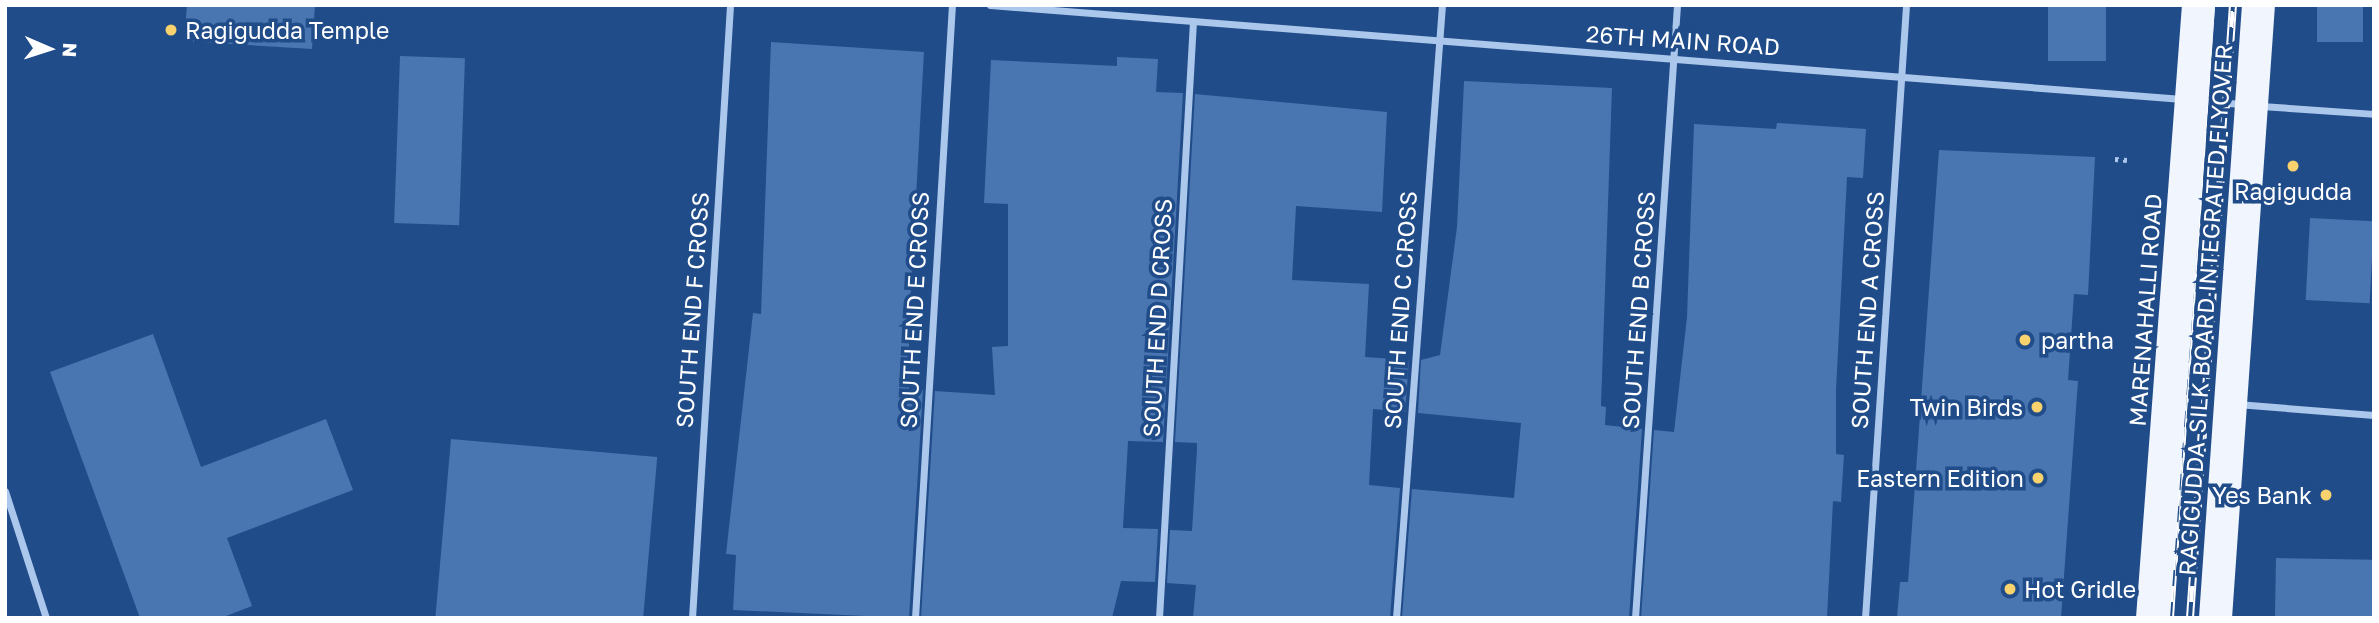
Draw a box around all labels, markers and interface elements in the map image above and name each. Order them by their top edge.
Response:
north arrow [14,14,84,84]
place label: Ragigudda Temple [185,16,389,44]
street label: 26TH MAIN ROAD [1585,19,1781,61]
marker: Ragigudda Temple [163,22,179,38]
text: N [59,42,82,58]
street label: RAGIGUDDA-SILK BOARD INTEGRATED FLYOVER [2173,43,2237,577]
marker: Ragigudda [2285,158,2301,174]
place label: Ragigudda [2234,177,2352,205]
street label: SOUTH END C CROSS [1378,190,1422,430]
street label: SOUTH END B CROSS [1616,190,1660,430]
street label: SOUTH END A CROSS [1845,190,1889,430]
street label: SOUTH END F CROSS [670,191,714,429]
street label: SOUTH END E CROSS [894,191,934,429]
street label: MARENAHALLI ROAD [2123,193,2167,427]
street label: SOUTH END D CROSS [1137,198,1177,438]
place label: partha [2041,326,2114,354]
marker: partha [2015,330,2035,350]
place label: Twin Birds [1909,393,2023,421]
marker: Twin Birds [2029,399,2045,415]
place label: Eastern Edition [1856,464,2024,492]
marker: Eastern Edition [2030,470,2046,486]
place label: Yes Bank [2212,481,2312,509]
marker: Yes Bank [2318,487,2334,503]
place label: Hot Gridle [2024,575,2136,603]
marker: Hot Gridle [2002,581,2018,597]

